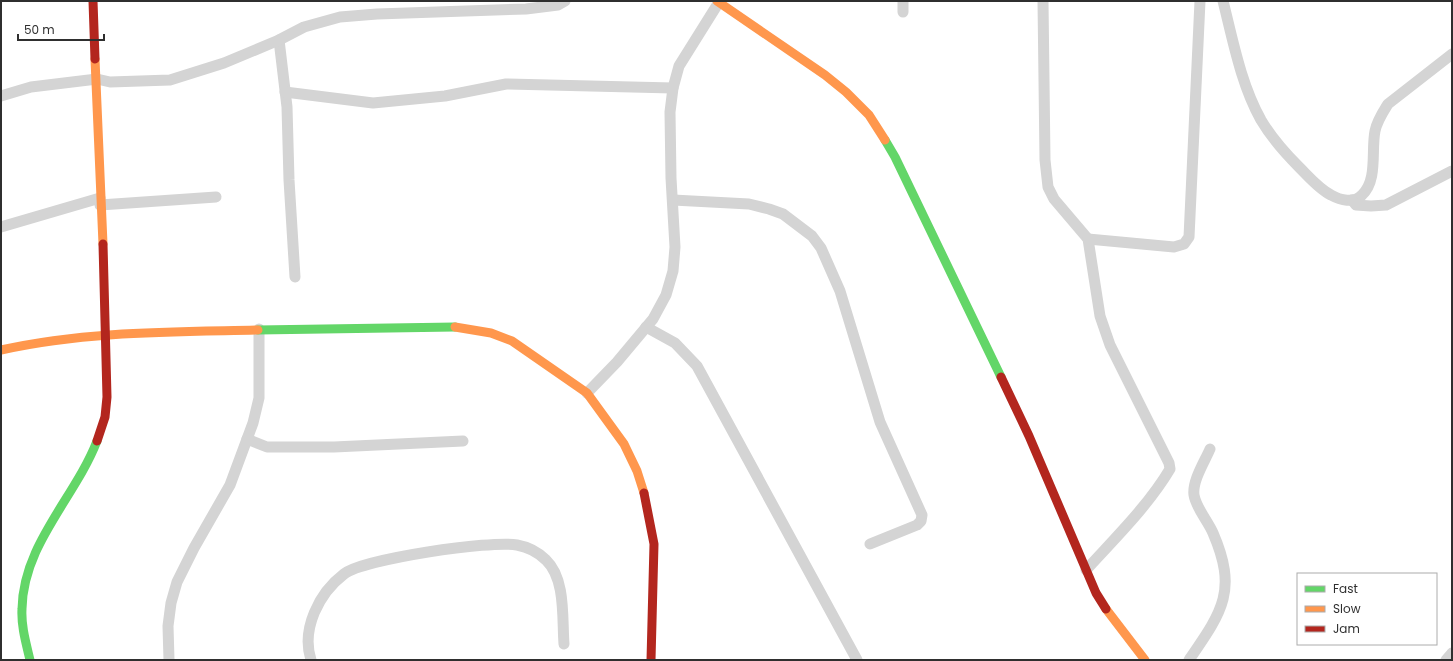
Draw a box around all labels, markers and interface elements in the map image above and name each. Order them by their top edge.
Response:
scale bar [18,16,104,42]
text: 50 m [24,21,55,38]
legend [1297,573,1437,645]
text: Fast [1333,580,1358,597]
text: Slow [1333,600,1361,617]
text: Jam [1333,620,1360,637]

